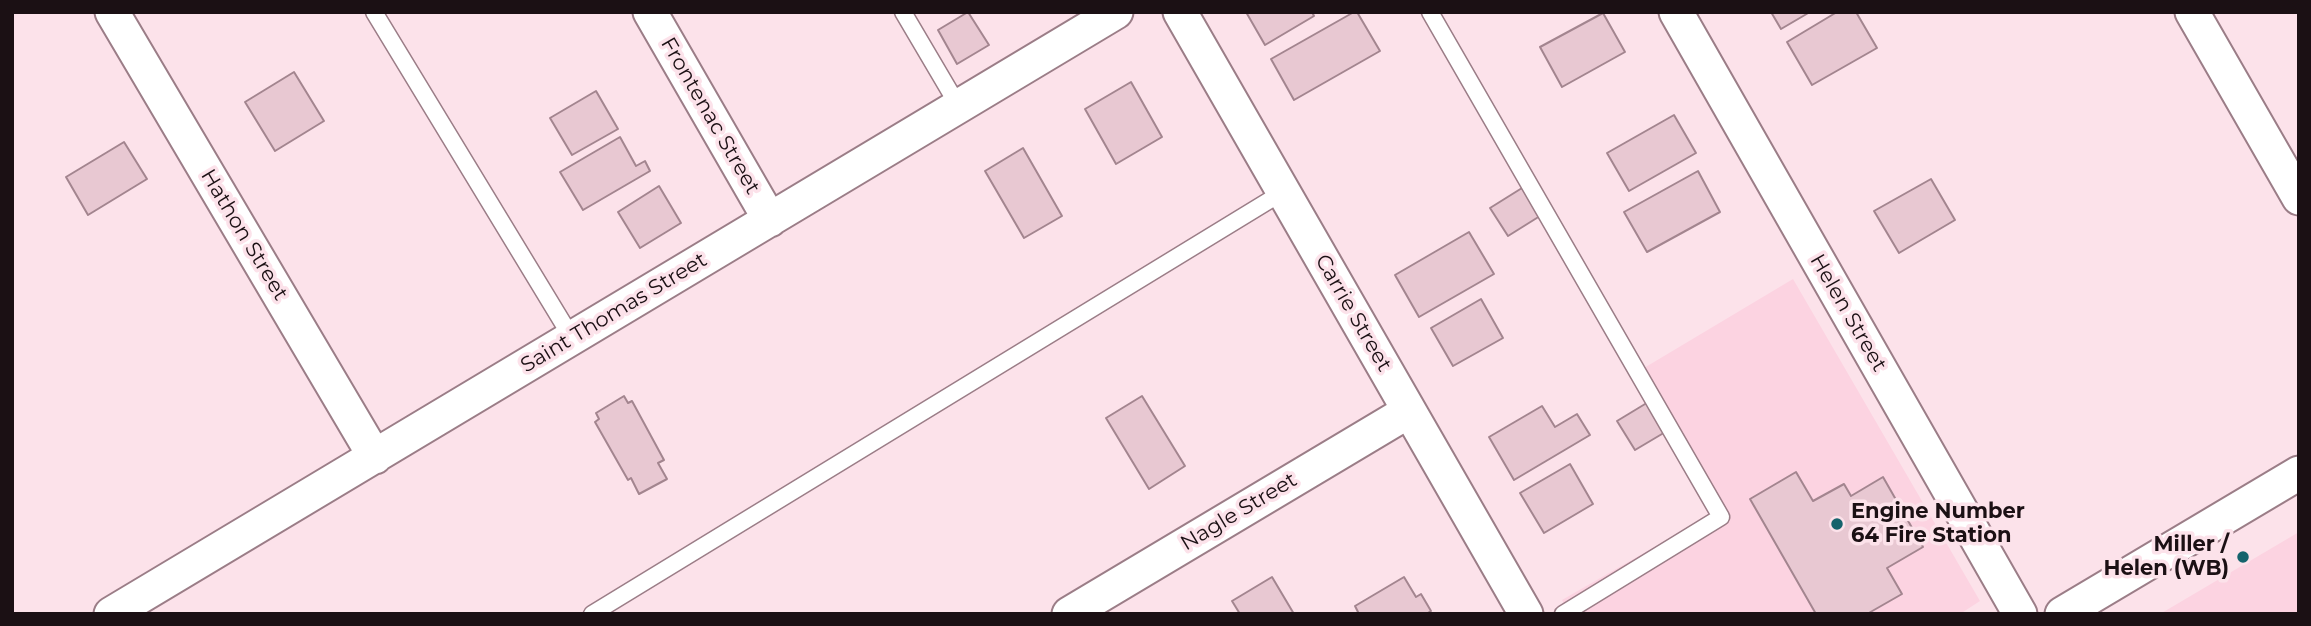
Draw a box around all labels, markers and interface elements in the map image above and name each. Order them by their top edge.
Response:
street label: Frontenac Street [655,33,765,199]
street label: Hathon Street [195,165,293,305]
street label: Saint Thomas Street [516,247,712,379]
street label: Carrie Street [1309,250,1397,376]
street label: Helen Street [1804,250,1892,376]
street label: Nagle Street [1176,467,1302,557]
place label: Engine Number 64 Fire Station [1851,499,2025,549]
marker: Engine Number 64 Fire Station [1829,516,1845,532]
place label: Miller / Helen (WB) [2104,532,2229,582]
marker: Miller / Helen (WB) [2235,549,2251,565]

